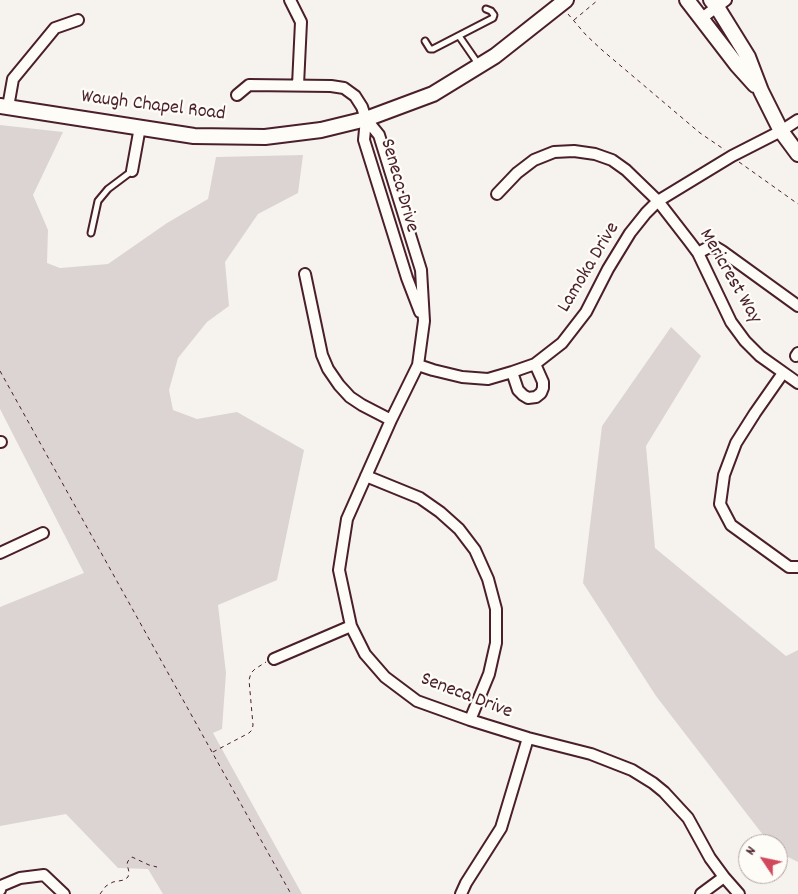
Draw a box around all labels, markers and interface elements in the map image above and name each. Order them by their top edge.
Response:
street label: Waugh Chapel Road [79,86,227,128]
street label: Seneca Drive [373,136,423,236]
street label: Lamoka Drive [554,219,626,317]
street label: Mericrest Way [692,225,766,329]
street label: Seneca Drive [417,669,515,725]
north arrow [738,834,788,884]
text: N [741,843,762,860]

